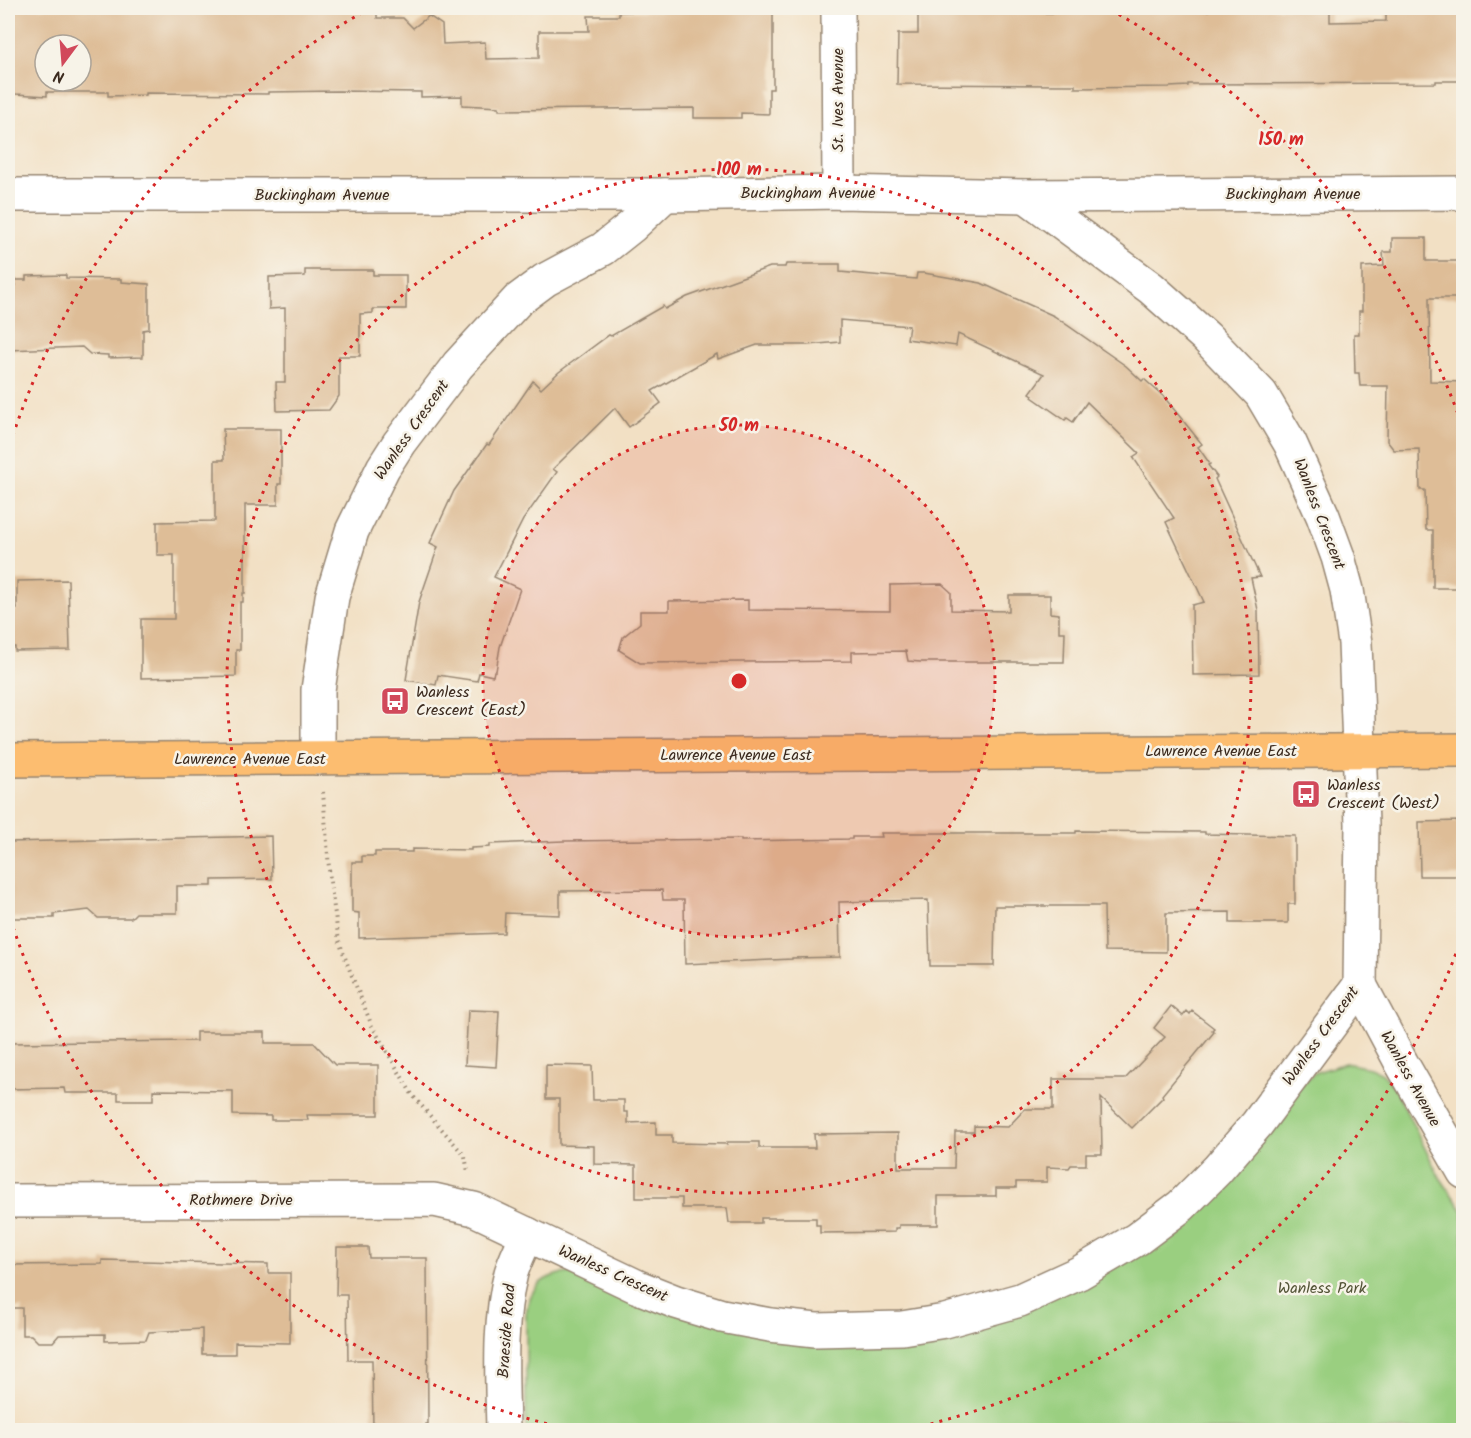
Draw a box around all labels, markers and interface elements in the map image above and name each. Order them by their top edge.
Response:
north arrow [33,33,93,93]
street label: St. Ives Avenue [826,48,851,152]
text: N [51,63,68,89]
text: 150 m [1258,126,1304,155]
text: 100 m [716,156,762,185]
street label: Buckingham Avenue [741,181,875,206]
street label: Buckingham Avenue [1226,182,1360,207]
street label: Buckingham Avenue [255,183,389,208]
street label: Wanless Crescent [368,374,456,485]
text: 50 m [718,412,759,441]
street label: Wanless Crescent [1286,455,1352,574]
centre of rings [729,671,749,691]
place label: Wanless Crescent (East) [416,680,526,723]
bus stop icon: Wanless Crescent (East) [379,685,411,717]
street label: Lawrence Avenue East [1145,739,1298,764]
street label: Lawrence Avenue East [660,743,813,768]
street label: Lawrence Avenue East [174,747,327,772]
place label: Wanless Crescent (West) [1327,773,1440,816]
bus stop icon: Wanless Crescent (West) [1290,778,1322,810]
street label: Wanless Crescent [1276,980,1366,1091]
street label: Wanless Avenue [1373,1026,1447,1132]
street label: Rothmere Drive [189,1188,293,1213]
street label: Wanless Crescent [554,1239,673,1310]
park label: Wanless Park [1278,1276,1367,1301]
street label: Braeside Road [491,1282,523,1379]

